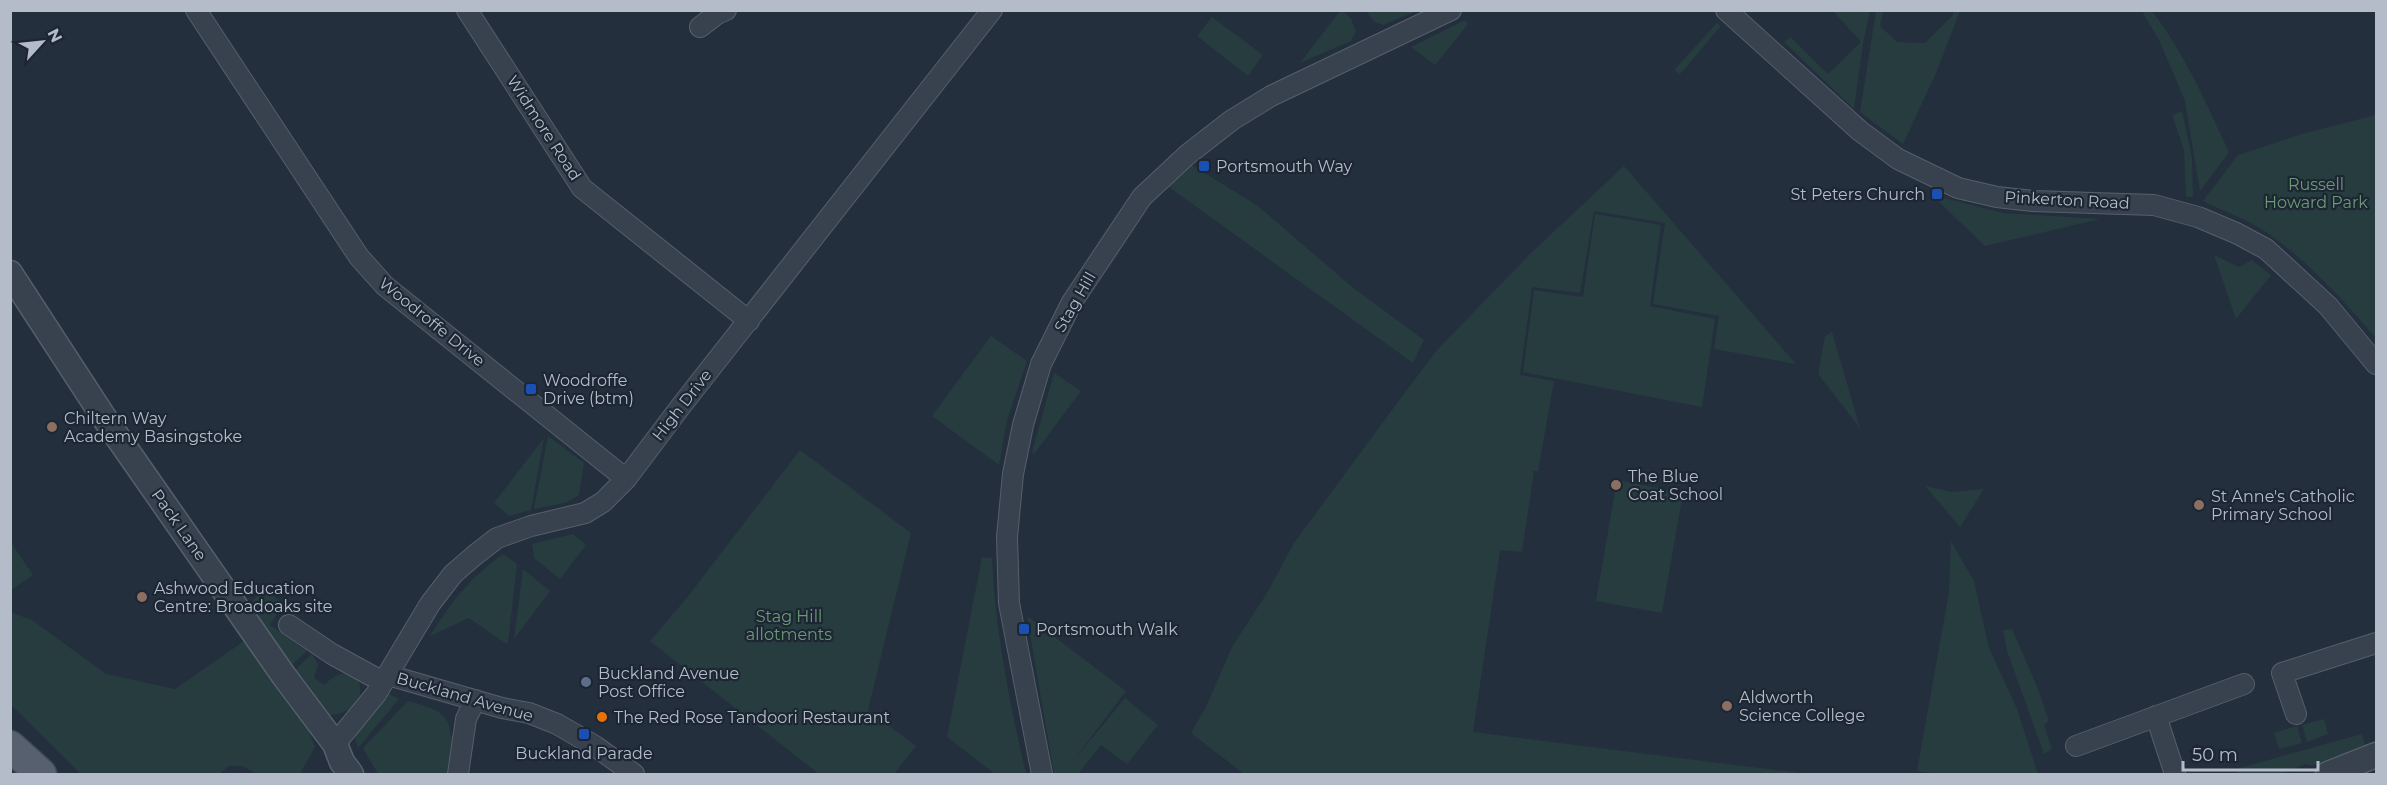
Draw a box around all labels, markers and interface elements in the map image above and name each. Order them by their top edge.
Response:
north arrow [12,12,72,72]
text: N [44,25,66,45]
street label: Widmore Road [503,72,585,184]
place label: Portsmouth Way [1216,157,1353,176]
marker: Portsmouth Way [1197,159,1211,173]
park label: Russell Howard Park [2264,175,2368,212]
place label: St Peters Church [1790,185,1925,204]
marker: St Peters Church [1930,187,1944,201]
street label: Pinkerton Road [2004,187,2130,213]
street label: Stag Hill [1050,268,1100,336]
street label: Woodroffe Drive [375,274,489,370]
street label: High Drive [648,366,716,444]
place label: Woodroffe Drive (btm) [543,371,634,408]
marker: Woodroffe Drive (btm) [524,382,538,396]
place label: Chiltern Way Academy Basingstoke [64,409,242,446]
marker: Chiltern Way Academy Basingstoke [45,420,59,434]
place label: The Blue Coat School [1628,467,1723,504]
marker: The Blue Coat School [1609,478,1623,492]
street label: Pack Lane [148,486,210,564]
place label: St Anne's Catholic Primary School [2211,487,2355,524]
marker: St Anne's Catholic Primary School [2192,498,2206,512]
place label: Ashwood Education Centre: Broadoaks site [154,579,333,616]
marker: Ashwood Education Centre: Broadoaks site [135,590,149,604]
park label: Stag Hill allotments [746,607,832,644]
place label: Portsmouth Walk [1036,620,1178,639]
marker: Portsmouth Walk [1017,622,1031,636]
place label: Buckland Avenue Post Office [598,664,739,701]
street label: Buckland Avenue [394,668,536,726]
marker: Buckland Avenue Post Office [579,675,593,689]
place label: Aldworth Science College [1739,688,1865,725]
marker: Aldworth Science College [1720,699,1734,713]
place label: The Red Rose Tandoori Restaurant [614,708,891,727]
marker: The Red Rose Tandoori Restaurant [595,710,609,724]
marker: Buckland Parade [577,727,591,741]
scale bar [2183,734,2318,772]
place label: Buckland Parade [515,744,653,763]
text: 50 m [2192,744,2238,766]

